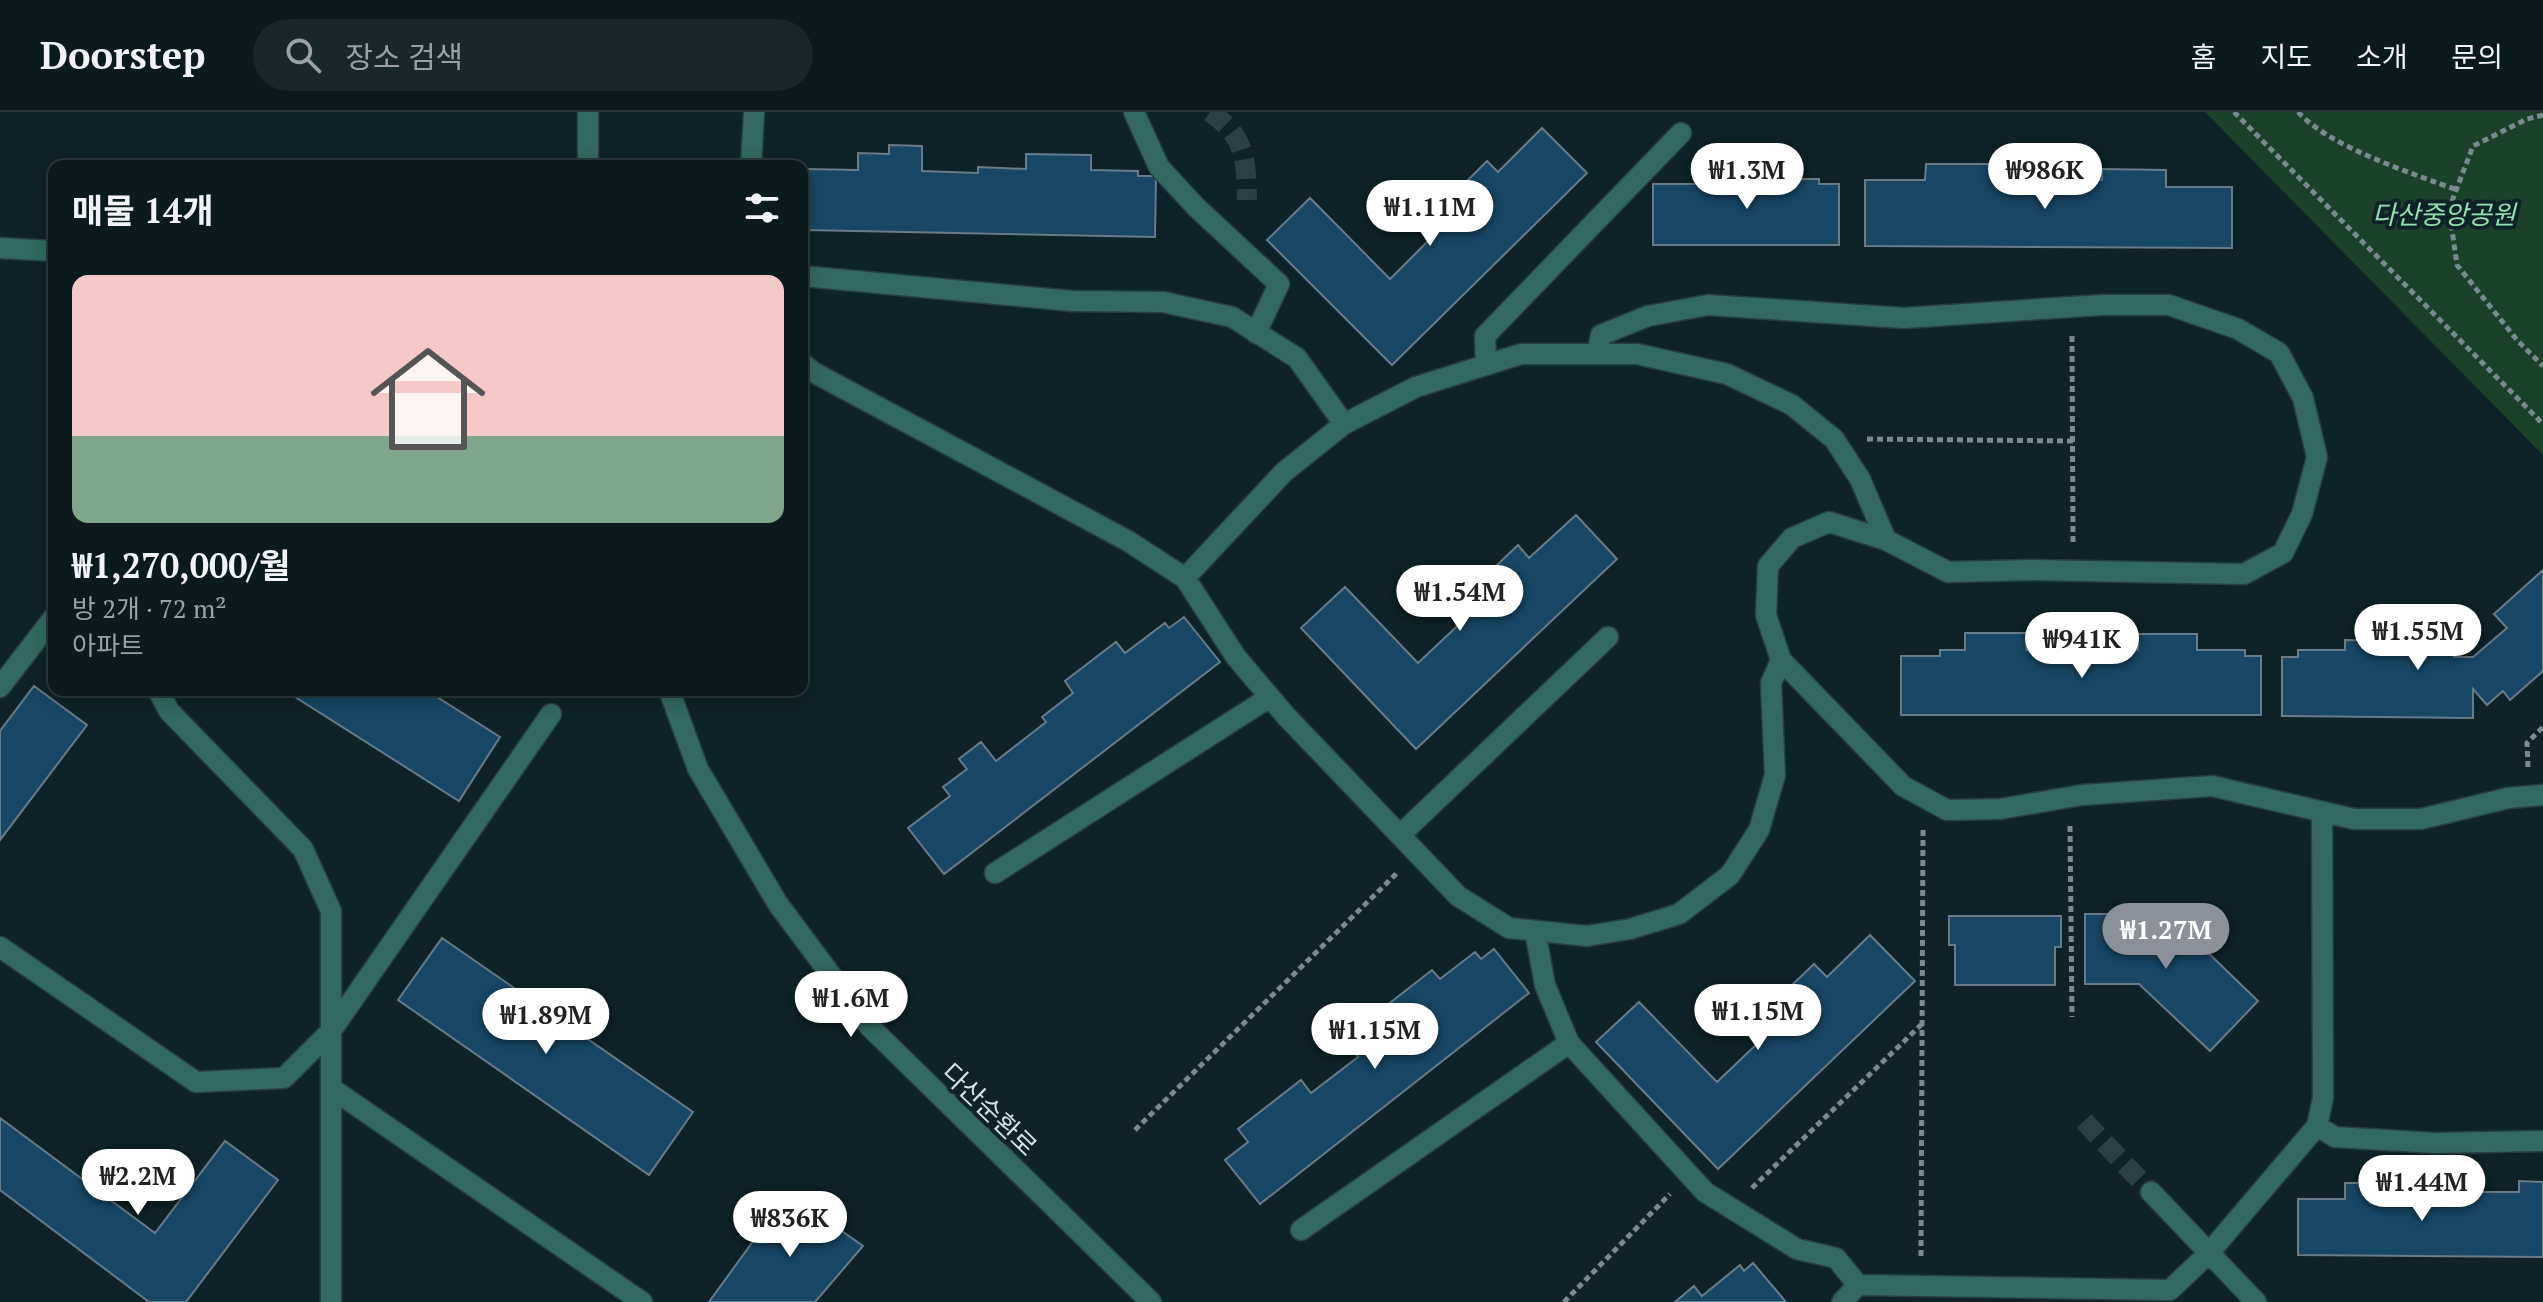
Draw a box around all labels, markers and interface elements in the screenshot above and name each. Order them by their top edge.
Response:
search box [253,19,813,91]
text: Doorstep [40,30,205,80]
icon: search [281,33,325,77]
text: 장소 검색 [345,37,463,77]
text: 홈 [2191,38,2216,75]
text: 지도 [2260,38,2312,75]
text: 소개 [2356,38,2407,75]
text: 문의 [2451,38,2503,75]
pin: ₩1.3M [1691,143,1803,211]
pin: ₩986K [1989,143,2101,211]
text: ₩1.3M [1709,152,1785,186]
text: ₩986K [2006,152,2084,186]
pin: ₩1.11M [1365,180,1495,248]
icon: filters [740,186,784,230]
text: 매물 14개 [72,188,213,233]
text: ₩1.11M [1384,189,1476,223]
park label: 다산중앙공원 [2372,197,2518,231]
icon: home [356,327,500,471]
text: ₩1,270,000/월 [72,543,290,588]
pin: ₩1.54M [1395,565,1525,633]
text: ₩1.54M [1414,574,1506,608]
text: 방 2개 · 72 m² [72,591,227,625]
pin: ₩1.55M [2353,604,2483,672]
pin: ₩941K [2026,612,2138,680]
text: ₩1.55M [2372,613,2464,647]
text: ₩941K [2043,621,2121,655]
text: 아파트 [72,628,144,662]
pin: ₩1.27M [2101,903,2231,971]
text: ₩1.27M [2120,912,2212,946]
pin: ₩1.6M [795,971,907,1039]
text: ₩1.6M [813,980,889,1014]
pin: ₩1.15M [1693,984,1823,1052]
pin: ₩1.89M [481,988,611,1056]
text: ₩1.15M [1712,993,1804,1027]
text: ₩1.89M [500,997,592,1031]
pin: ₩1.15M [1310,1003,1440,1071]
text: ₩1.15M [1329,1012,1421,1046]
street label: 다산순환로 [935,1055,1045,1163]
pin: ₩2.2M [82,1149,194,1217]
pin: ₩1.44M [2357,1155,2487,1223]
text: ₩2.2M [100,1158,176,1192]
text: ₩1.44M [2376,1164,2468,1198]
pin: ₩836K [734,1191,846,1259]
text: ₩836K [751,1200,829,1234]

